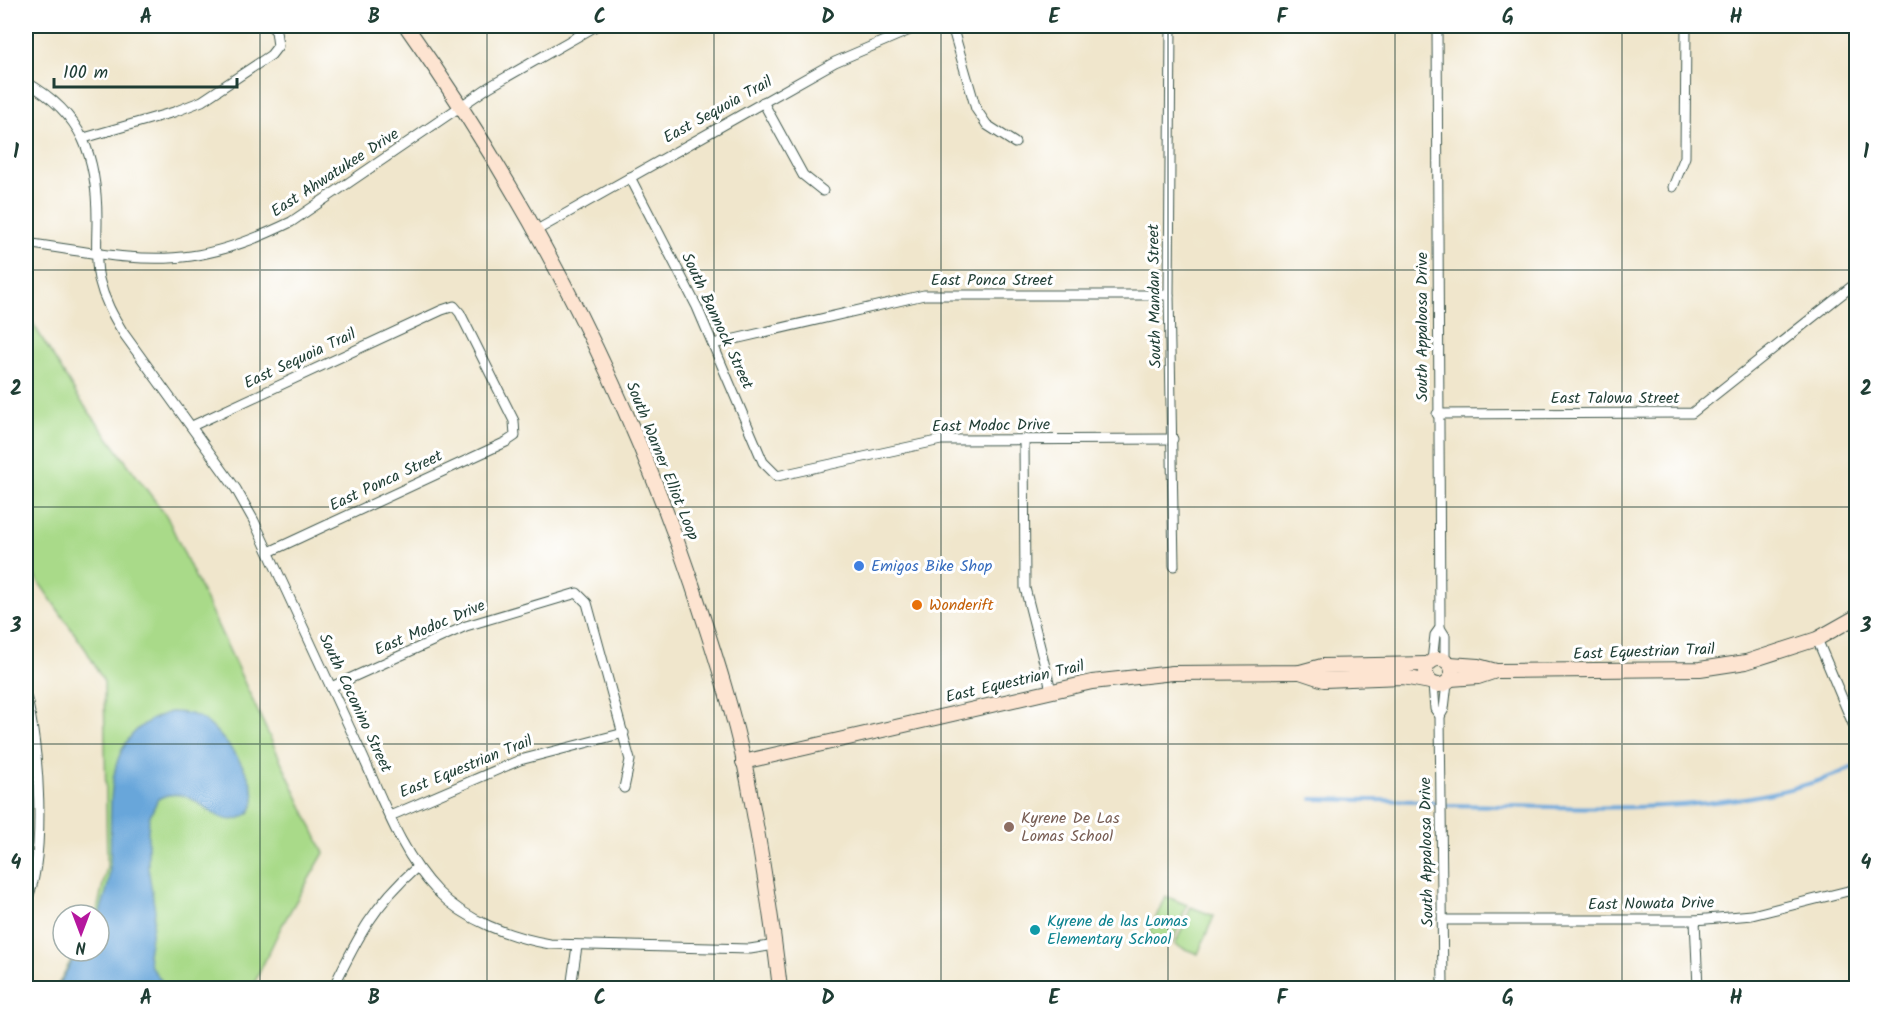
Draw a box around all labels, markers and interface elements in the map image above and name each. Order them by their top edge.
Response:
text: A [140,2,152,34]
text: B [368,2,380,34]
text: C [594,2,606,34]
text: D [821,2,835,34]
text: E [1048,2,1060,34]
text: F [1277,2,1289,34]
text: G [1502,2,1514,34]
text: H [1729,2,1743,34]
scale bar [54,51,237,89]
text: 100 m [63,59,108,88]
street label: East Sequoia Trail [659,70,777,150]
street label: East Ahwatukee Drive [266,122,404,224]
text: 1 [13,137,19,169]
text: 1 [1863,137,1869,169]
street label: South Mandan Street [1141,223,1169,368]
street label: South Bannock Street [674,249,760,394]
street label: South Appaloosa Drive [1410,252,1435,402]
street label: East Ponca Street [931,268,1054,293]
street label: East Sequoia Trail [240,322,360,396]
text: 2 [10,374,22,406]
text: 2 [1860,374,1872,406]
street label: South Warner Elliot Loop [619,378,705,544]
street label: East Talowa Street [1551,386,1680,411]
street label: East Modoc Drive [932,412,1050,440]
street label: East Ponca Street [325,443,447,518]
place label: Emigos Bike Shop [871,554,992,579]
marker: Emigos Bike Shop [852,559,866,573]
street label: East Modoc Drive [371,593,489,663]
place label: Wonderift [929,593,995,618]
marker: Wonderift [910,598,924,612]
text: 3 [10,611,22,643]
text: 3 [1860,611,1872,643]
street label: South Coconino Street [312,629,399,777]
street label: East Equestrian Trail [1573,637,1715,667]
street label: East Equestrian Trail [943,654,1087,710]
street label: East Equestrian Trail [396,729,536,805]
street label: South Appaloosa Drive [1413,777,1441,927]
place label: Kyrene De Las Lomas School [1021,806,1120,849]
marker: Kyrene De Las Lomas School [1002,820,1016,834]
text: 4 [11,848,22,880]
text: 4 [1861,848,1872,880]
street label: East Nowata Drive [1588,890,1714,918]
north arrow [51,903,111,963]
place label: Kyrene de las Lomas Elementary School [1047,909,1188,952]
marker: Kyrene de las Lomas Elementary School [1028,923,1042,937]
text: N [76,934,86,959]
text: A [140,983,152,1014]
text: B [368,983,380,1014]
text: C [594,983,606,1014]
text: D [821,983,835,1014]
text: E [1048,983,1060,1014]
text: F [1277,983,1289,1014]
text: G [1502,983,1514,1014]
text: H [1729,983,1743,1014]

